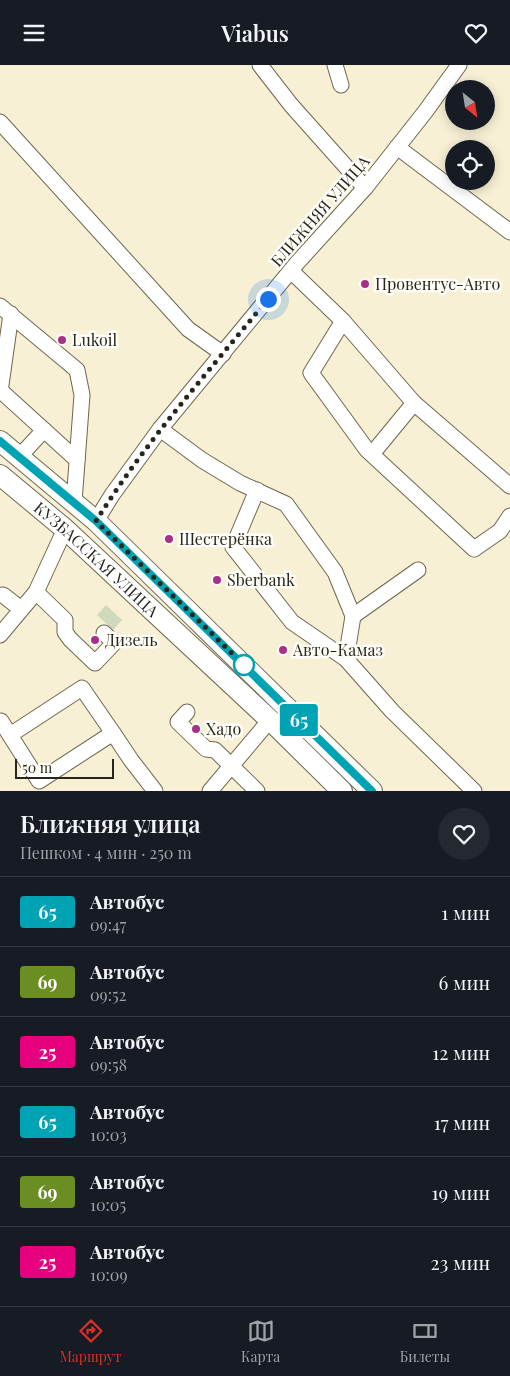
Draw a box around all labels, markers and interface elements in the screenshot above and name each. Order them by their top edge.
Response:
text: Viabus [221,18,289,48]
icon: menu [20,19,48,47]
icon: heart [462,19,490,47]
north arrow [445,80,495,130]
map controls [445,80,495,190]
button: locate [445,140,495,190]
street label: БЛИЖНЯЯ УЛИЦА [266,150,374,271]
place label: Провентус-Авто [375,273,500,294]
marker: Провентус-Авто [359,278,371,290]
your location [256,287,281,312]
place label: Lukoil [72,329,118,350]
marker: Lukoil [56,334,68,346]
street label: КУЗБАССКАЯ УЛИЦА [30,497,164,622]
place label: Шестерёнка [179,528,272,549]
marker: Шестерёнка [163,533,175,545]
place label: Sberbank [227,569,295,590]
marker: Sberbank [211,574,223,586]
place label: Дизель [105,629,158,650]
marker: Дизель [89,634,101,646]
place label: Авто-Камаз [292,639,383,660]
marker: Авто-Камаз [277,644,289,656]
unlabelled marker [233,654,255,676]
line badge: 65 [276,704,322,736]
text: 65 [290,708,308,732]
place label: Хадо [206,718,241,739]
marker: Хадо [190,723,202,735]
scale bar [15,756,114,779]
text: 50 m [22,758,52,777]
text: Ближняя улица [20,807,201,839]
button: heart [438,808,490,860]
text: Пешком · 4 мин · 250 m [20,842,192,863]
text: Автобус [90,888,165,914]
text: 1 мин [441,899,490,925]
text: 65 [38,900,57,924]
text: 09:47 [90,914,126,935]
text: Автобус [90,958,165,984]
text: 6 мин [438,969,490,995]
text: 69 [37,970,58,994]
text: 09:52 [90,984,126,1005]
text: Автобус [90,1028,165,1054]
text: 12 мин [432,1039,490,1065]
text: 25 [39,1040,56,1064]
text: 09:58 [90,1054,127,1075]
text: Автобус [90,1098,165,1124]
text: 17 мин [434,1109,490,1135]
text: 65 [38,1110,57,1134]
text: 10:03 [90,1124,127,1145]
text: Автобус [90,1168,165,1194]
text: 19 мин [432,1179,490,1205]
text: 69 [37,1180,58,1204]
text: 10:05 [90,1194,126,1215]
text: Автобус [90,1238,165,1264]
text: 23 мин [431,1249,490,1275]
text: 25 [39,1250,56,1274]
text: 10:09 [90,1264,128,1285]
tab: Маршрут [60,1317,122,1366]
tab: Карта [241,1317,280,1366]
tab: Билеты [400,1317,450,1366]

